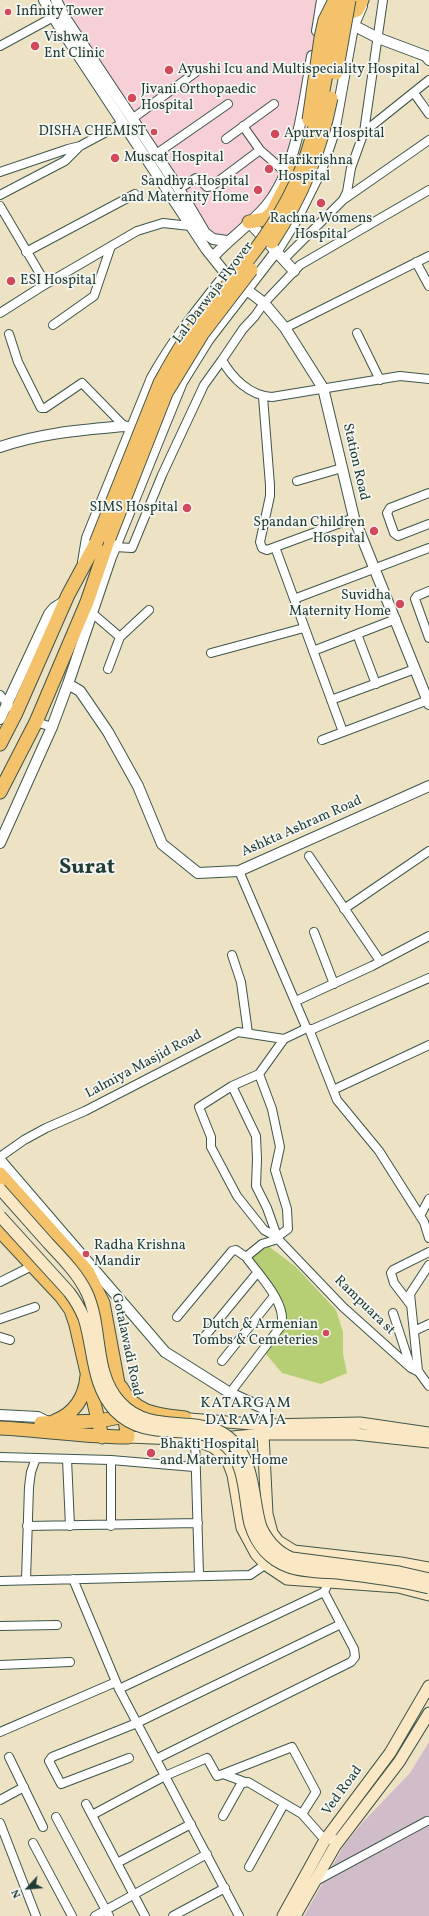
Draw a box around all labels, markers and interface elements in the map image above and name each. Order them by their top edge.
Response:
place label: Infinity Tower [16,4,104,20]
marker: Infinity Tower [3,7,13,17]
place label: Vishwa Ent Clinic [44,30,105,62]
marker: Vishwa Ent Clinic [29,40,41,52]
place label: Ayushi Icu and Multispeciality Hospital [178,62,420,78]
marker: Ayushi Icu and Multispeciality Hospital [163,64,175,76]
place label: Jivani Orthopaedic Hospital [141,82,256,114]
marker: Jivani Orthopaedic Hospital [126,92,138,104]
place label: DISHA CHEMIST [38,124,146,140]
place label: Apurva Hospital [284,126,385,142]
marker: DISHA CHEMIST [149,127,159,137]
marker: Apurva Hospital [269,128,281,140]
place label: Muscat Hospital [124,150,224,166]
marker: Muscat Hospital [109,152,121,164]
place label: Harikrishna Hospital [278,153,353,186]
marker: Harikrishna Hospital [263,163,275,175]
place label: Sandhya Hospital and Maternity Home [121,174,249,206]
marker: Sandhya Hospital and Maternity Home [252,184,264,196]
marker: Rachna Womens Hospital [315,197,327,209]
place label: Rachna Womens Hospital [270,211,372,244]
street label: Lal Darwaja Flyover [170,239,258,347]
place label: ESI Hospital [20,273,96,289]
marker: ESI Hospital [5,275,17,287]
street label: Station Road [338,422,372,502]
place label: SIMS Hospital [89,500,178,516]
marker: SIMS Hospital [181,502,193,514]
place label: Spandan Children Hospital [253,515,365,548]
marker: Spandan Children Hospital [368,525,380,537]
place label: Suvidha Maternity Home [289,588,391,620]
marker: Suvidha Maternity Home [394,598,406,610]
street label: Ashkta Ashram Road [239,793,365,861]
district label: Surat [59,856,115,882]
street label: Lalmiya Masjid Road [83,1027,205,1103]
place label: Radha Krishna Mandir [94,1238,186,1270]
marker: Radha Krishna Mandir [81,1249,91,1259]
street label: Rampuara st [330,1273,398,1339]
street label: Gotalawadi Road [107,1292,145,1398]
place label: Dutch & Armenian Tombs & Cemeteries [192,1317,318,1350]
marker: Dutch & Armenian Tombs & Cemeteries [321,1328,331,1338]
district label: KATARGAM DARAVAJA [200,1395,292,1430]
place label: Bhakti Hospital and Maternity Home [160,1437,288,1470]
marker: Bhakti Hospital and Maternity Home [145,1447,157,1459]
street label: Ved Road [319,1763,367,1819]
north arrow [8,1868,48,1908]
text: N [8,1887,25,1900]

